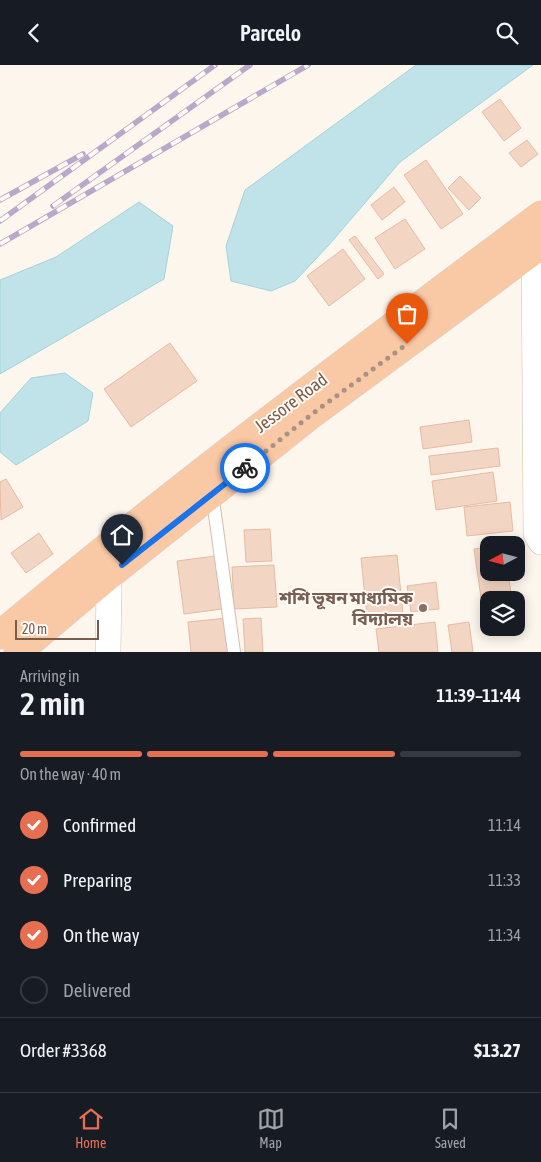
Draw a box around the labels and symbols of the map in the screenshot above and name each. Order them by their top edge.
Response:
pin [386,293,428,344]
street label: Jessore Road [250,369,331,437]
courier [220,443,270,493]
pin [101,514,143,565]
north arrow [480,536,525,581]
place label: শশি ভূষন মাধ্যমিক বিদ্যালয় [278,587,414,629]
marker: শশি ভূষন মাধ্যমিক বিদ্যালয় [417,602,429,614]
scale bar [15,617,99,640]

